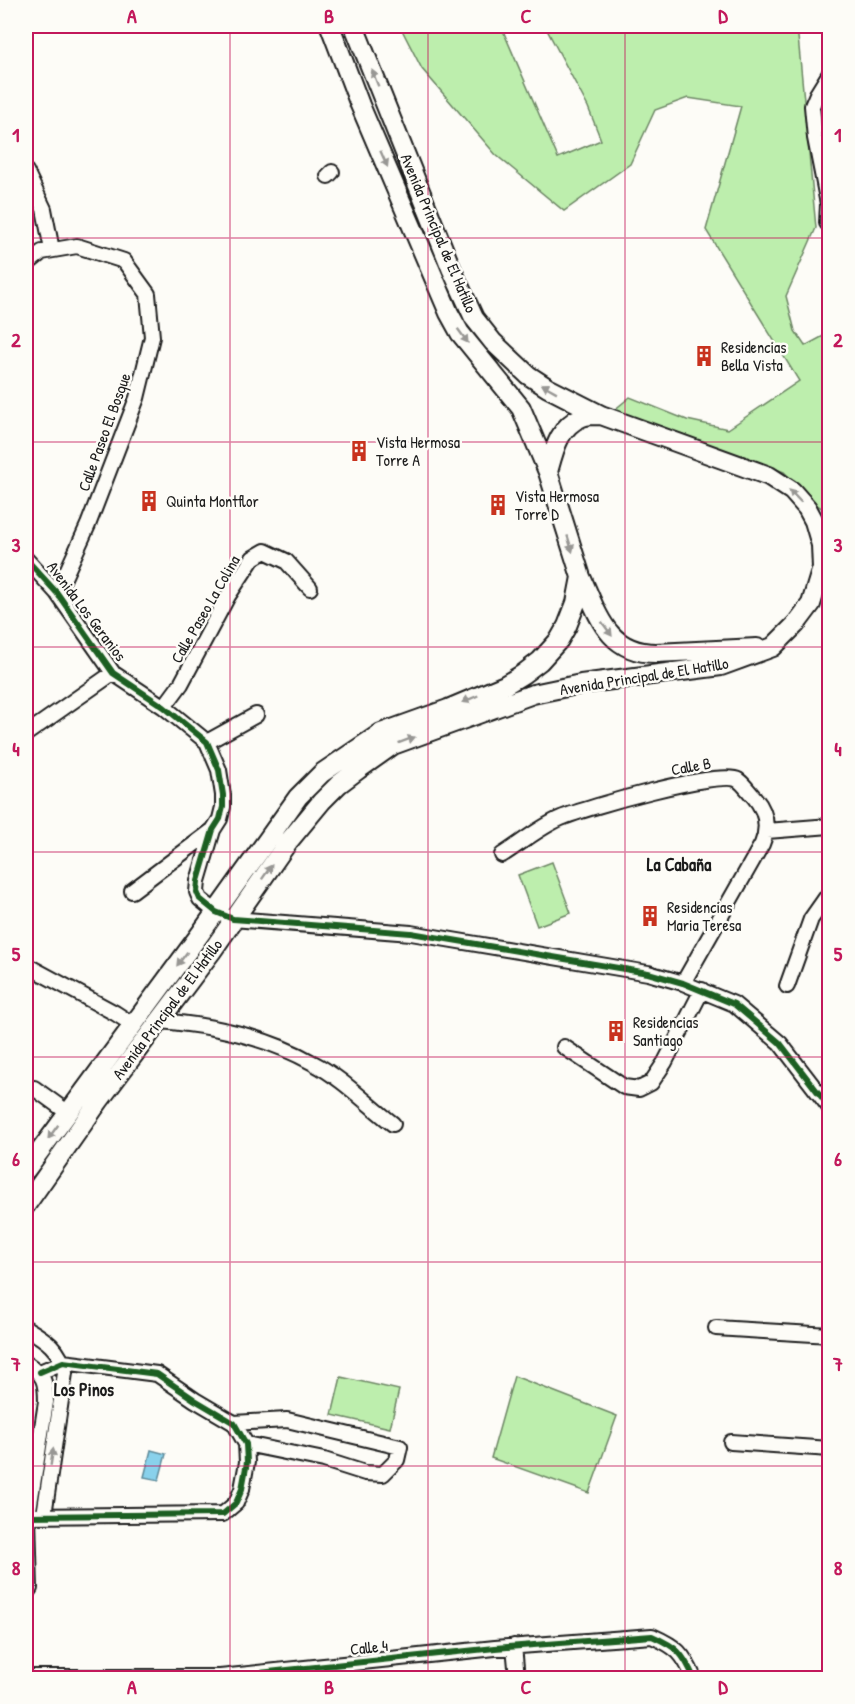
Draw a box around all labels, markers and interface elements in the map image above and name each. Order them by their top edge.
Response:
text: A [127,2,137,29]
text: B [324,2,334,29]
text: C [521,2,532,29]
text: D [718,2,728,29]
one-way arrow [370,69,379,87]
text: 1 [12,121,20,148]
text: 1 [834,121,842,148]
one-way arrow [379,150,389,168]
street label: Avenida Principal de El Hatillo [396,150,483,316]
text: 2 [11,326,21,353]
text: 2 [833,326,843,353]
one-way arrow [457,329,469,344]
place label: Residencias Bella Vista [721,336,786,376]
building icon: Residencias Bella Vista [692,344,716,368]
street label: Calle Paseo El Bosque [72,369,136,494]
one-way arrow [540,383,557,393]
place label: Vista Hermosa Torre A [376,431,460,471]
building icon: Vista Hermosa Torre A [347,439,371,463]
place label: Vista Hermosa Torre D [515,485,599,525]
building icon: Quinta Montflor [137,489,161,513]
one-way arrow [789,489,803,503]
place label: Quinta Montflor [166,490,259,512]
building icon: Vista Hermosa Torre D [486,493,510,517]
text: 3 [12,531,21,558]
text: 3 [834,531,843,558]
one-way arrow [566,535,576,553]
street label: Calle Paseo La Colina [165,551,245,667]
street label: Avenida Los Geranios [42,557,132,665]
one-way arrow [601,620,613,636]
street label: Avenida Principal de El Hatillo [558,652,731,700]
one-way arrow [461,694,479,704]
one-way arrow [398,734,416,744]
text: 4 [12,735,20,762]
text: 4 [834,735,842,762]
street label: Calle B [669,752,713,780]
district label: La Cabaña [647,852,712,877]
one-way arrow [261,864,273,880]
place label: Residencias Maria Teresa [667,896,741,936]
building icon: Residencias Maria Teresa [638,904,662,928]
street label: Avenida Principal de El Hatillo [107,934,227,1084]
text: 5 [12,940,21,967]
text: 5 [834,940,843,967]
one-way arrow [176,951,188,966]
place label: Residencias Santiago [633,1011,698,1051]
building icon: Residencias Santiago [604,1019,628,1043]
one-way arrow [47,1124,59,1140]
text: 6 [12,1145,20,1172]
text: 6 [834,1145,842,1172]
text: 7 [10,1350,21,1377]
text: 7 [832,1350,843,1377]
district label: Los Pinos [54,1377,114,1402]
one-way arrow [48,1447,57,1466]
text: 8 [12,1554,21,1581]
text: 8 [834,1554,843,1581]
street label: Calle 4 [349,1634,389,1660]
text: A [127,1673,137,1700]
text: B [324,1673,334,1700]
text: C [521,1673,532,1700]
text: D [718,1673,728,1700]

